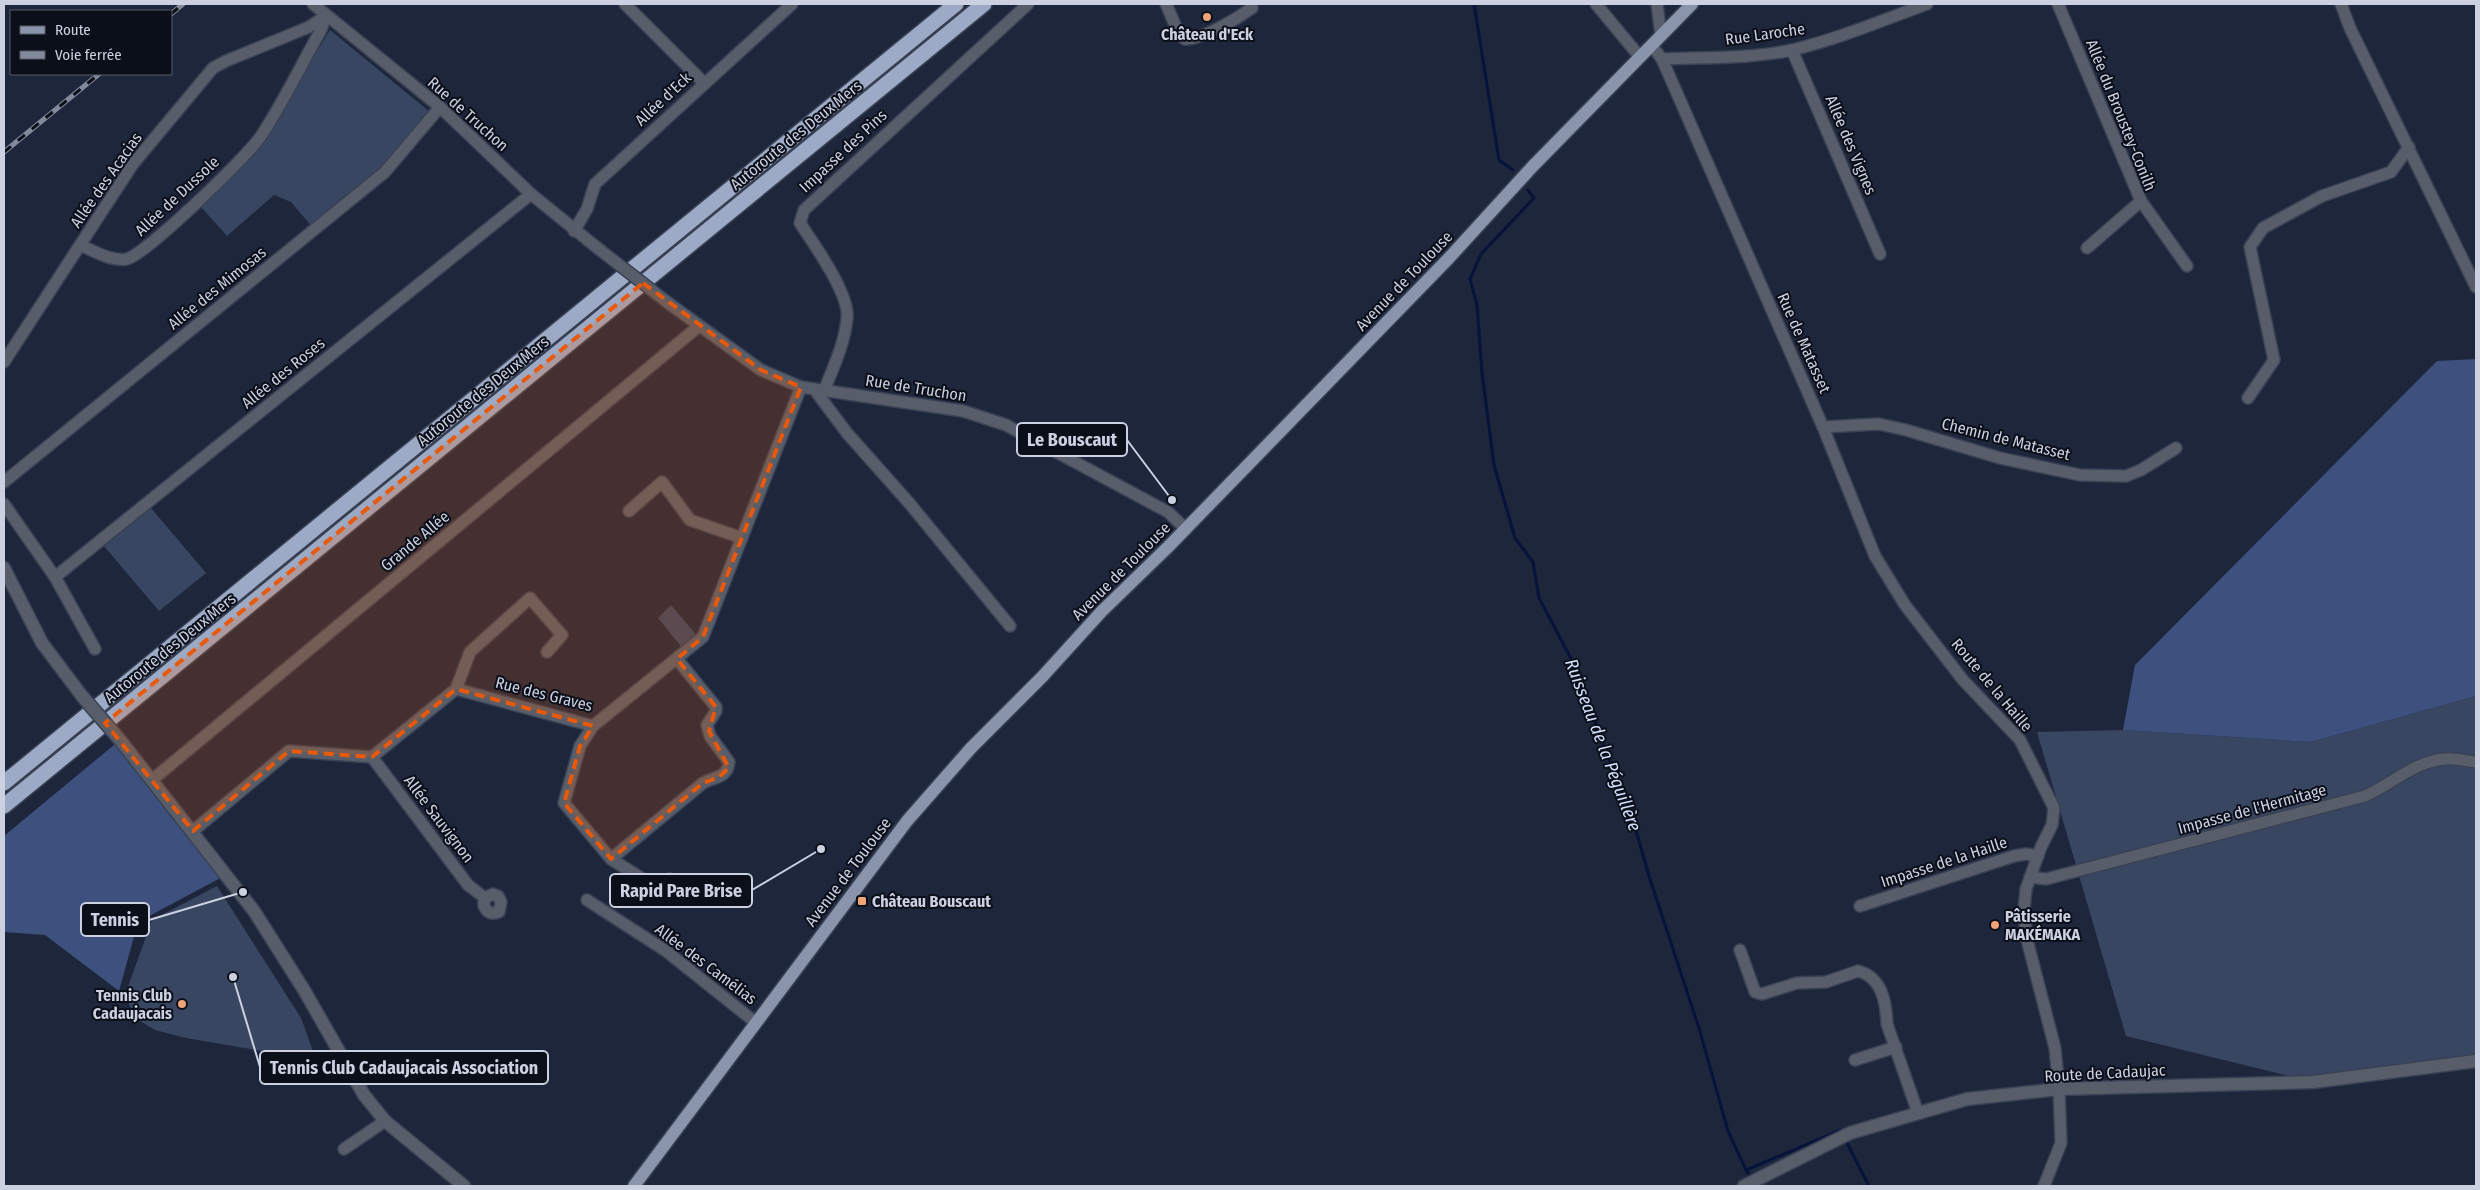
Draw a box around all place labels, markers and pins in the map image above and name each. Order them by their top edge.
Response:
marker: Château d'Eck [1201,11,1213,23]
place label: Château d'Eck [1161,25,1254,44]
callout: Le Bouscaut [1017,423,1127,456]
callout: Rapid Pare Brise [610,874,752,907]
place label: Château Bouscaut [872,892,991,911]
marker: Château Bouscaut [856,895,868,907]
callout: Tennis [81,903,149,936]
place label: Pâtisserie MAKÉMAKA [2005,907,2081,944]
marker: Pâtisserie MAKÉMAKA [1989,919,2001,931]
place label: Tennis Club Cadaujacais [93,986,172,1023]
marker: Tennis Club Cadaujacais [176,998,188,1010]
callout: Tennis Club Cadaujacais Association [260,1051,548,1084]

